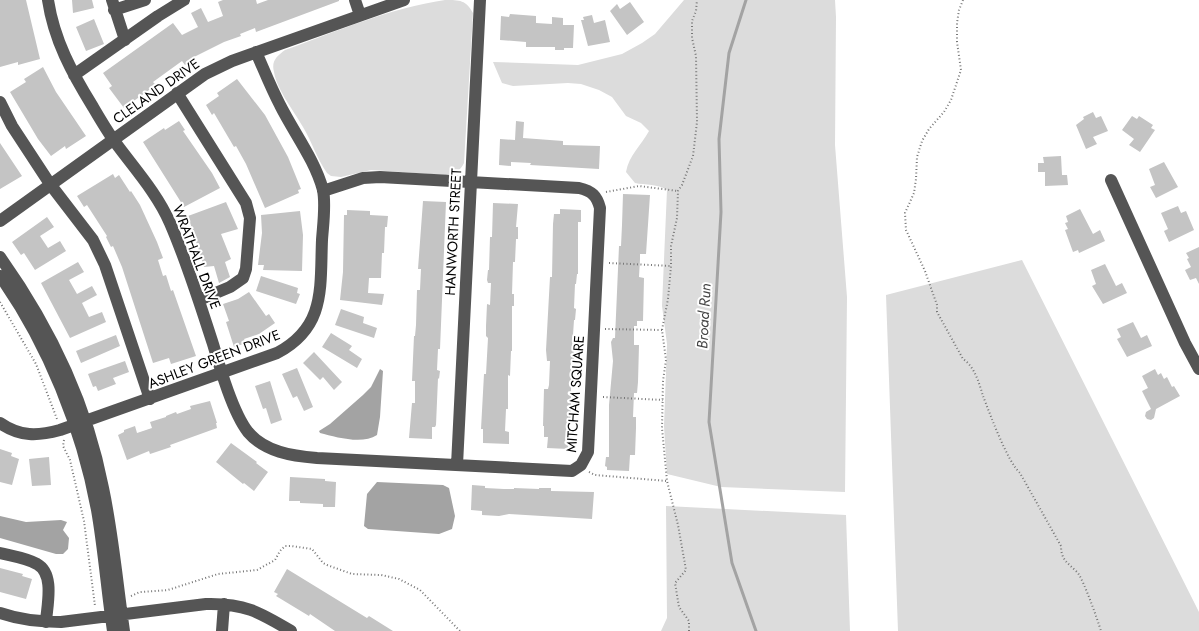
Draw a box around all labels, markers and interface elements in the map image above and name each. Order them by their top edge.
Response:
street label: CLELAND DRIVE [109,54,203,128]
street label: HANWORTH STREET [440,167,466,296]
street label: WRATHALL DRIVE [168,202,226,312]
water label: Broad Run [691,283,717,349]
street label: ASHLEY GREEN DRIVE [145,325,283,393]
street label: MITCHAM SQUARE [561,335,589,453]

